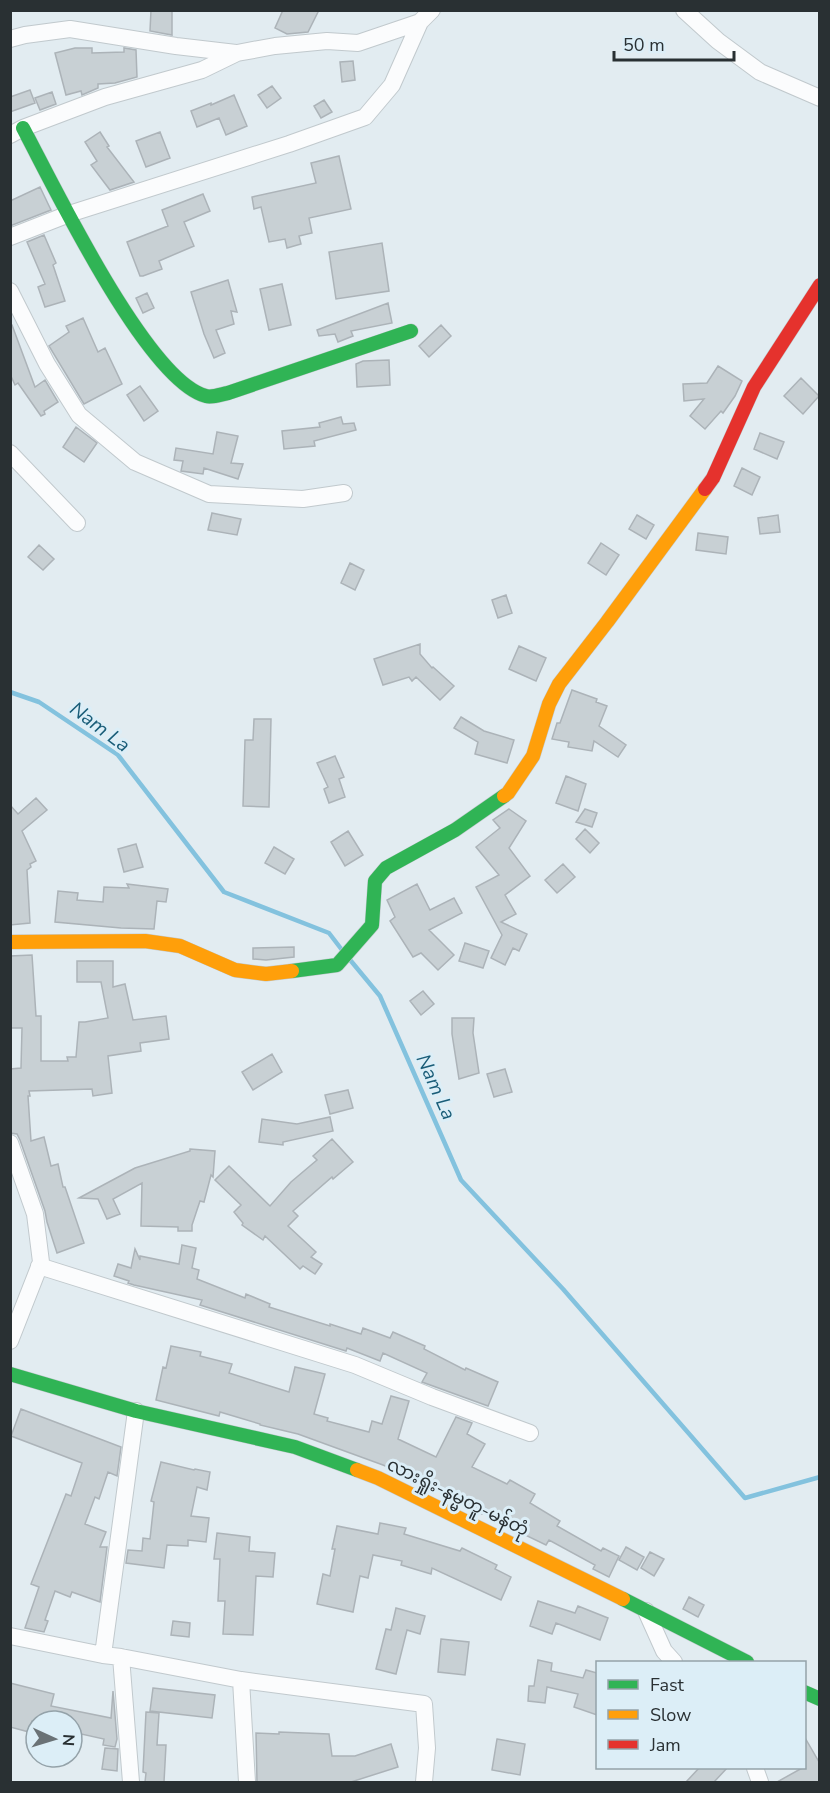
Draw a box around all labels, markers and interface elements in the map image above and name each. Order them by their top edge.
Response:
scale bar [614,24,734,62]
text: 50 m [623,33,665,57]
water label: Nam La [64,695,136,759]
water label: Nam La [410,1050,462,1124]
street label: လားရှိုး-နမ္မတူ-မန်တုံ [382,1450,534,1545]
legend [596,1661,806,1769]
text: Fast [650,1673,685,1697]
text: Slow [650,1703,691,1727]
north arrow [24,1709,84,1769]
text: N [57,1733,79,1747]
text: Jam [649,1733,681,1757]

